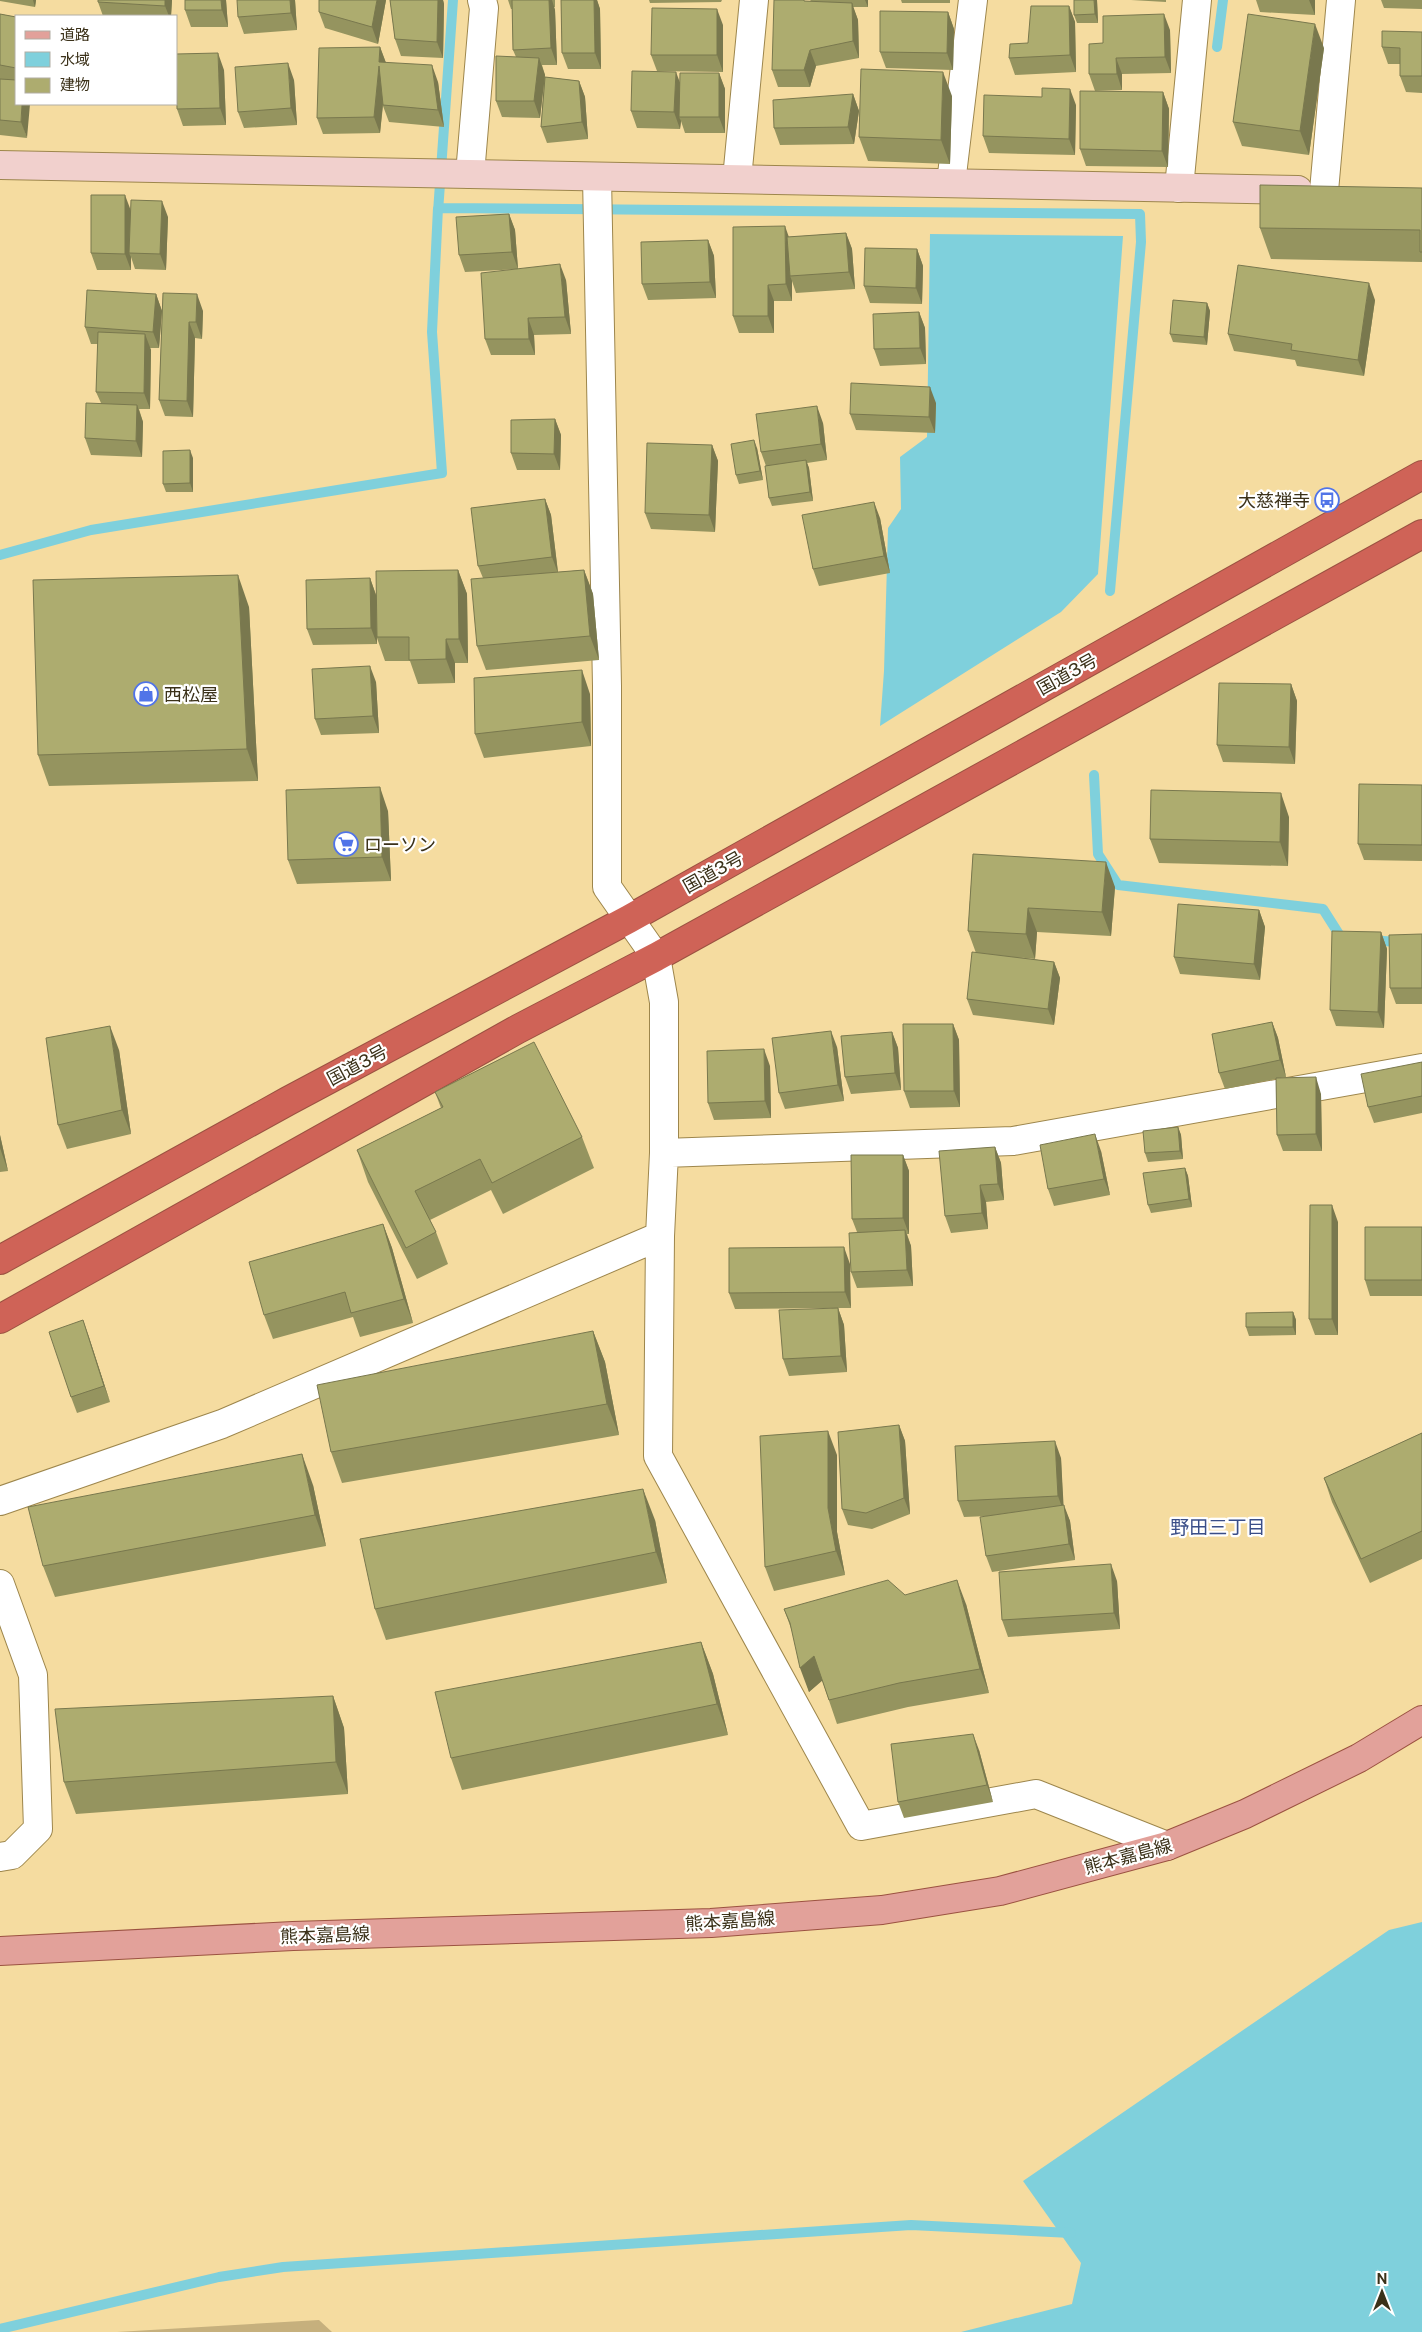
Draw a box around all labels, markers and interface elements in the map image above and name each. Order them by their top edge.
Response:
legend [15,15,178,105]
text: 道路 [60,26,90,43]
text: 水域 [60,51,90,68]
text: 建物 [60,76,90,93]
bus stop icon: 大慈禅寺 [1314,487,1340,513]
place label: 大慈禅寺 [1238,490,1310,511]
street label: 国道3号 [1033,649,1101,699]
shop icon: 西松屋 [133,681,159,707]
place label: 西松屋 [164,684,218,705]
supermarket icon: ローソン [333,831,359,857]
place label: ローソン [364,834,436,855]
street label: 国道3号 [679,847,747,897]
street label: 国道3号 [323,1040,391,1090]
district label: 野田三丁目 [1170,1516,1266,1538]
street label: 熊本嘉島線 [1082,1834,1174,1878]
street label: 熊本嘉島線 [684,1907,776,1935]
street label: 熊本嘉島線 [280,1923,370,1947]
north arrow [1357,2267,1407,2317]
text: N [1377,2271,1387,2287]

